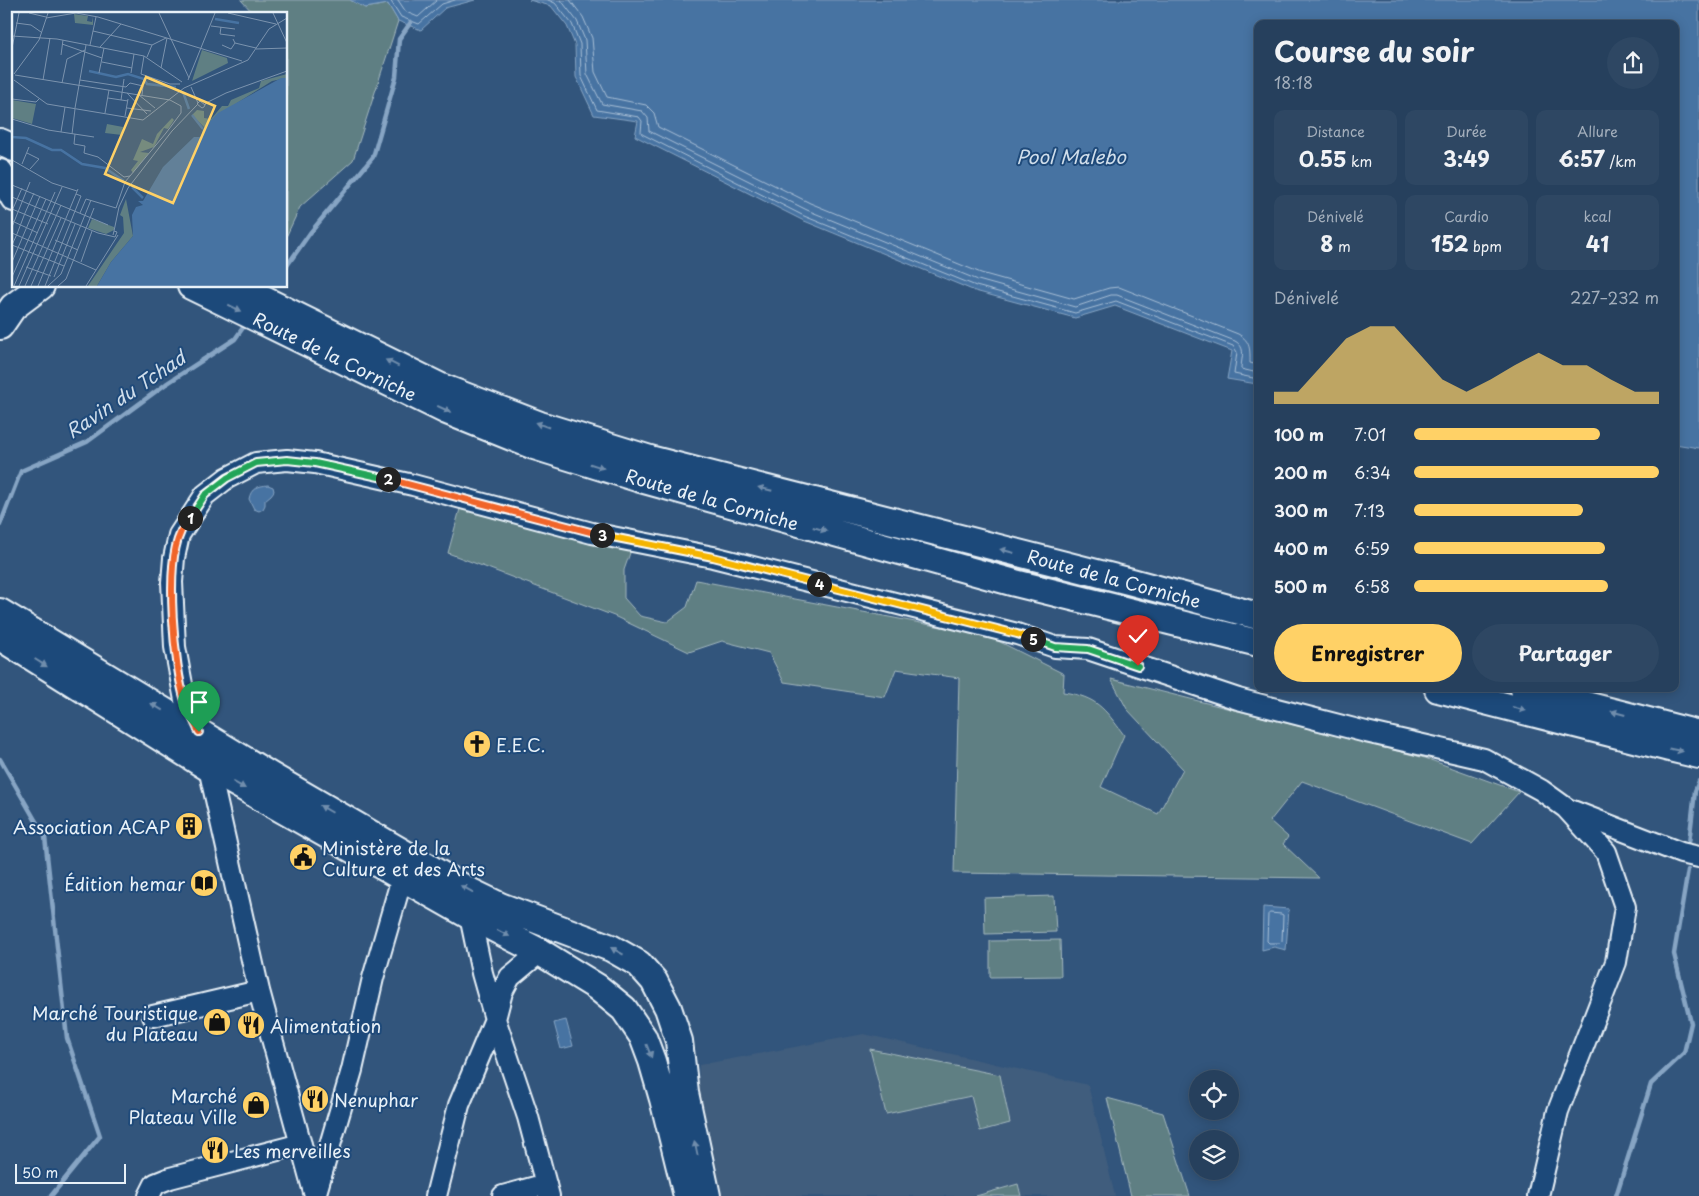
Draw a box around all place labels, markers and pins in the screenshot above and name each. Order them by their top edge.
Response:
pin: 2 [376,466,400,492]
pin: 1 [178,506,202,530]
pin: 3 [590,522,614,548]
pin: 4 [806,572,832,596]
pin [1117,615,1159,666]
pin: 5 [1020,626,1046,652]
pin [178,681,220,732]
church icon: E.E.C. [462,729,492,759]
place label: E.E.C. [496,731,546,758]
building icon: Association ACAP [174,811,204,841]
place label: Association ACAP [13,813,170,840]
place label: Ministère de la Culture et des Arts [322,834,485,882]
public building icon: Ministère de la Culture et des Arts [288,842,318,872]
library icon: Édition hemar [189,868,219,898]
place label: Édition hemar [64,870,186,897]
place label: Marché Touristique du Plateau [32,999,198,1047]
shop icon: Marché Touristique du Plateau [202,1007,232,1037]
restaurant icon: Alimentation [236,1010,266,1040]
place label: Alimentation [270,1012,381,1039]
place label: Marché Plateau Ville [129,1082,237,1130]
restaurant icon: Nenuphar [300,1084,330,1114]
place label: Nenuphar [334,1086,419,1113]
shop icon: Marché Plateau Ville [241,1090,271,1120]
restaurant icon: Les merveilles [200,1135,230,1165]
place label: Les merveilles [234,1137,351,1164]

